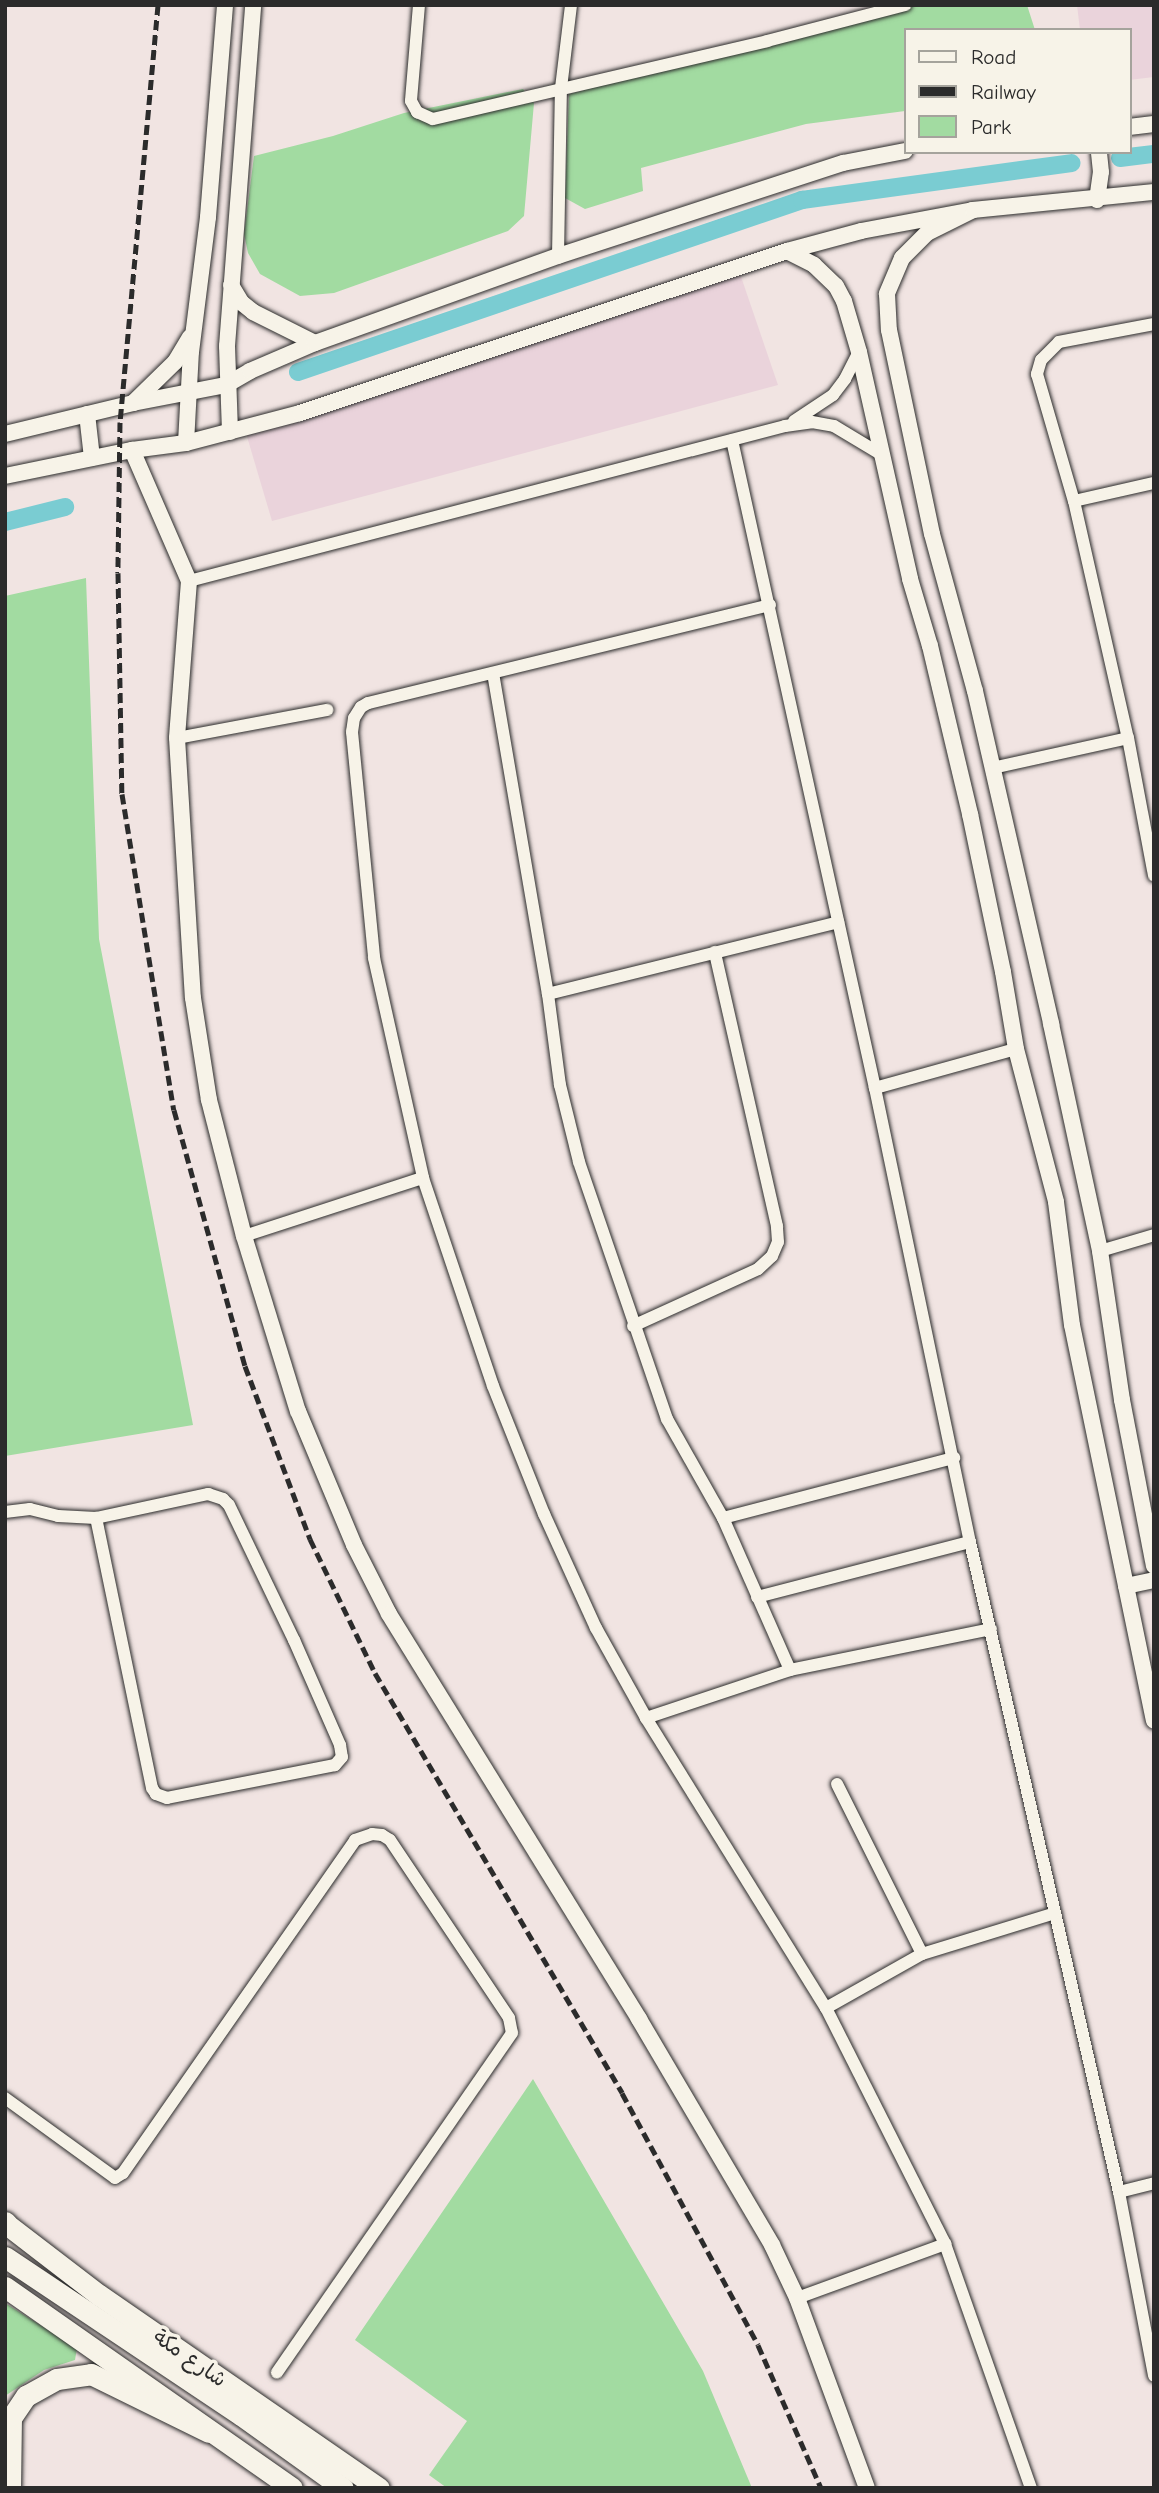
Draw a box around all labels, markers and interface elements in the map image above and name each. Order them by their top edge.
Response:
legend [904,28,1131,154]
text: Road [971,45,1016,69]
text: Railway [971,80,1036,104]
text: Park [971,115,1011,139]
street label: شارع مكة [149,2324,231,2392]

